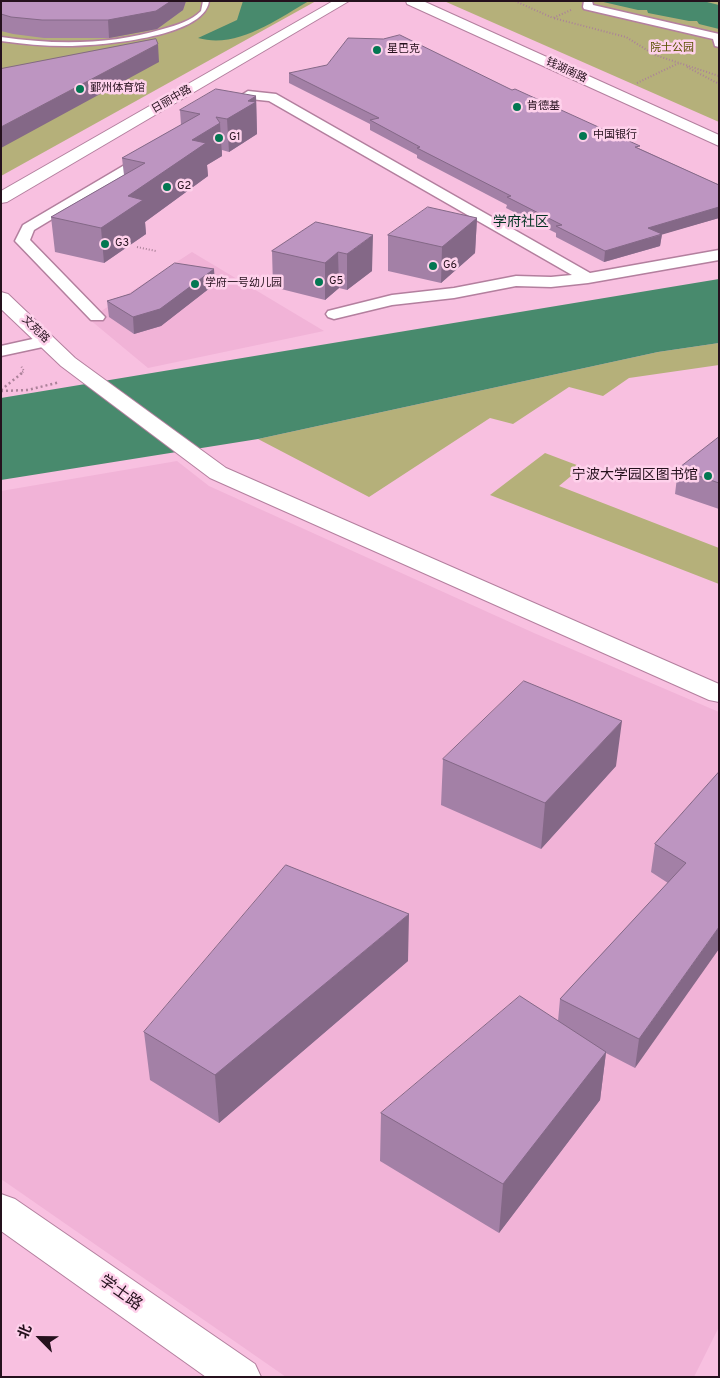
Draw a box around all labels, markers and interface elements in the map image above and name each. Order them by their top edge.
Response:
park label: 院士公园 [650,42,694,56]
place label: 星巴克 [387,43,420,57]
marker: 星巴克 [371,44,383,56]
street label: 钱湖南路 [543,56,589,86]
place label: 鄞州体育馆 [90,82,145,96]
marker: 鄞州体育馆 [74,83,86,95]
street label: 日丽中路 [150,83,194,117]
place label: 肯德基 [527,100,560,114]
marker: 肯德基 [511,101,523,113]
place label: 中国银行 [593,129,637,143]
marker: 中国银行 [577,130,589,142]
place label: G1 [229,131,241,145]
marker: G1 [213,132,225,144]
place label: G2 [177,180,191,194]
marker: G2 [161,181,173,193]
district label: 学府社区 [493,215,549,231]
place label: G3 [115,237,129,251]
marker: G3 [99,238,111,250]
place label: G6 [443,259,457,273]
marker: G6 [427,260,439,272]
place label: G5 [329,275,343,289]
marker: G5 [313,276,325,288]
place label: 学府一号幼儿园 [205,277,282,291]
marker: 学府一号幼儿园 [189,278,201,290]
street label: 文苑路 [19,314,51,346]
place label: 宁波大学园区图书馆 [572,468,698,484]
marker: 宁波大学园区图书馆 [702,470,714,482]
street label: 学士路 [95,1272,145,1316]
north arrow [15,1313,65,1363]
text: 北 [15,1322,36,1342]

